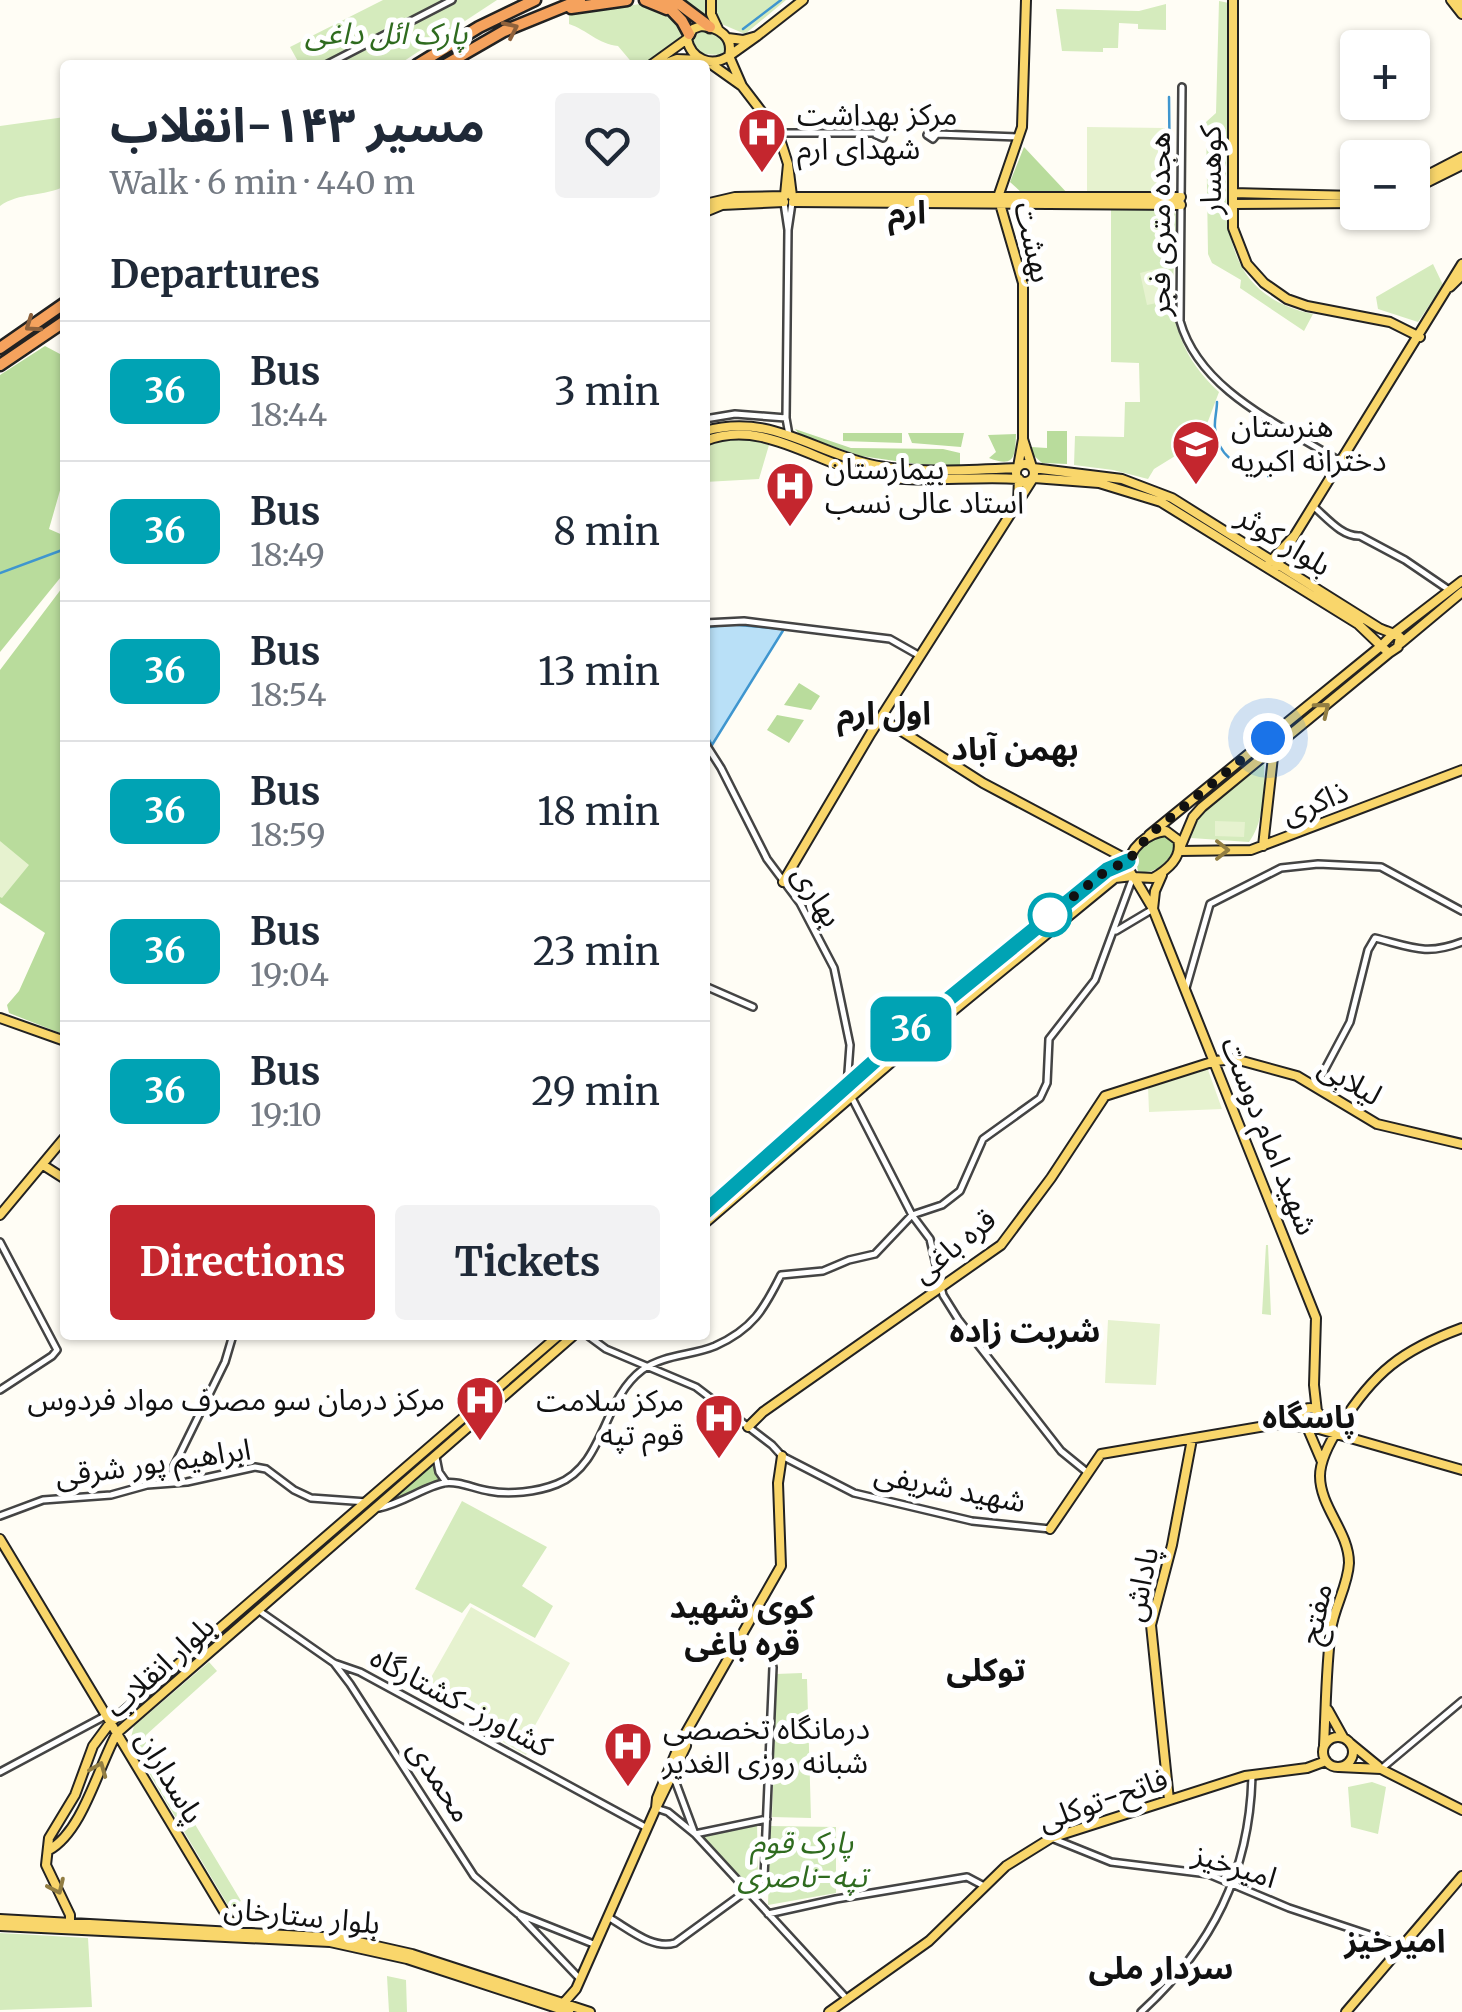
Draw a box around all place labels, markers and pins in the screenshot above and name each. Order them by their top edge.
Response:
place label: مرکز بهداشت شهدای ارم [797,95,957,171]
hospital icon: مرکز بهداشت شهدای ارم [736,106,788,174]
place label: هنرستان دخترانه اکبریه [1231,407,1387,479]
school or university icon: هنرستان دخترانه اکبریه [1170,418,1222,486]
place label: بیمارستان استاد عالی نسب [825,449,1024,521]
hospital icon: بیمارستان استاد عالی نسب [764,460,816,528]
unlabelled marker [1029,894,1071,936]
hospital icon: مرکز درمان سو مصرف مواد فردوس [454,1374,506,1442]
place label: مرکز درمان سو مصرف مواد فردوس [28,1380,445,1418]
place label: مرکز سلامت قوم تپه [536,1381,684,1457]
hospital icon: مرکز سلامت قوم تپه [693,1392,745,1460]
place label: درمانگاه تخصصی شبانه روزی الغدیر [662,1709,870,1781]
hospital icon: درمانگاه تخصصی شبانه روزی الغدیر [602,1720,654,1788]

